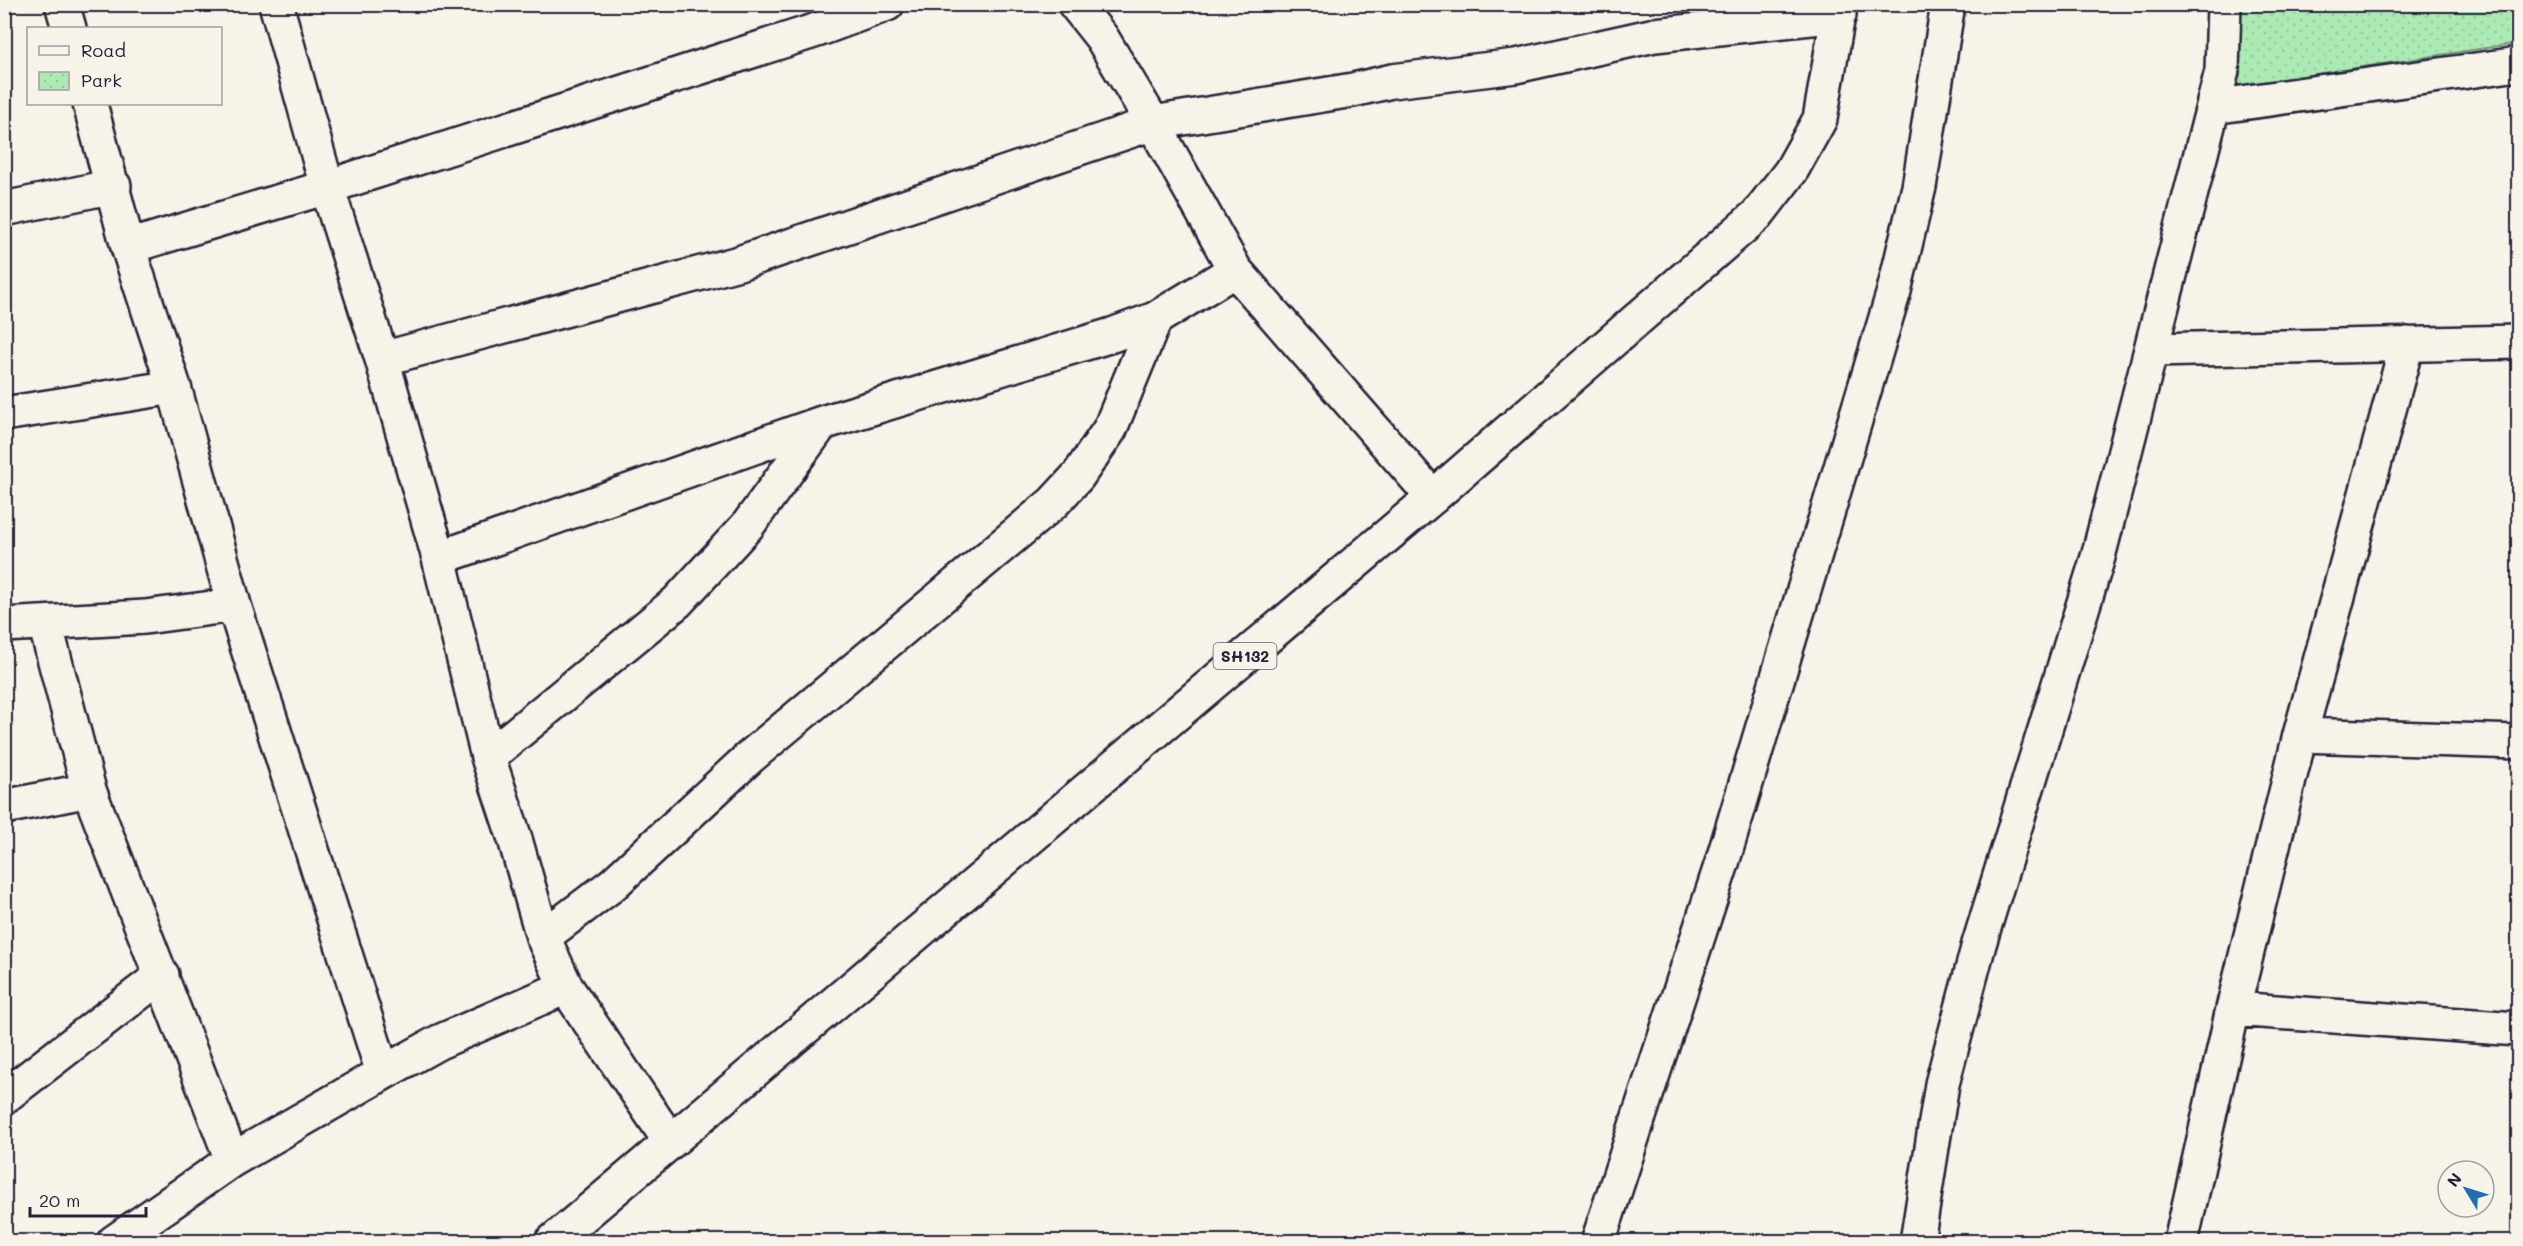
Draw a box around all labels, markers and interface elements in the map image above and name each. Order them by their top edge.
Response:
legend [27,27,222,105]
text: Road [81,38,126,62]
text: Park [81,68,122,92]
road number: SH132 [1214,643,1276,669]
north arrow [2436,1159,2496,1219]
text: N [2442,1168,2466,1191]
scale bar [30,1180,146,1218]
text: 20 m [39,1188,80,1212]

